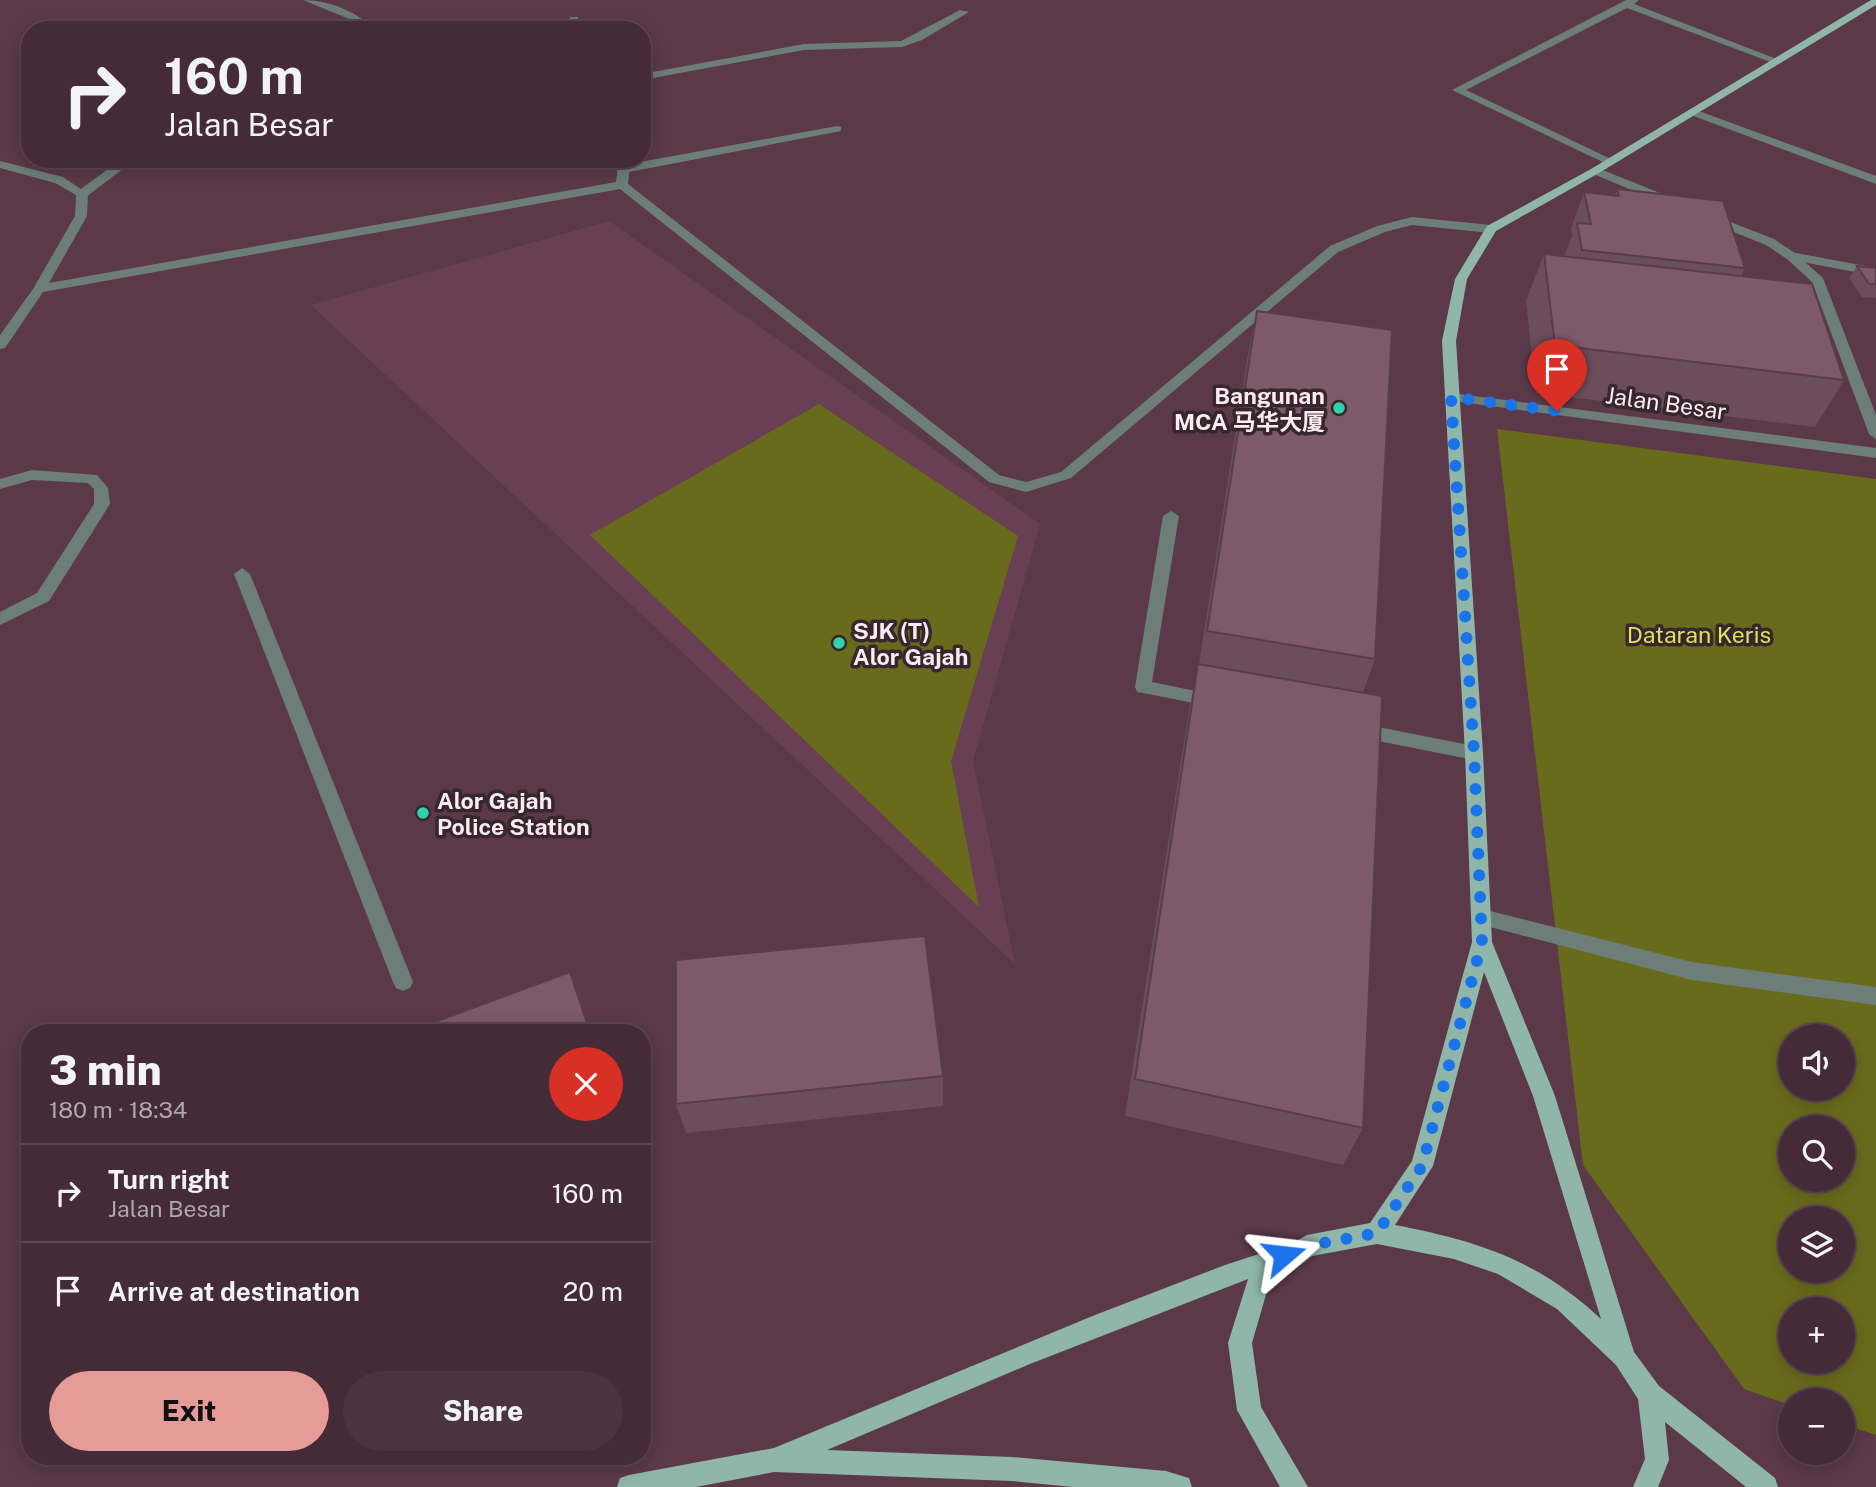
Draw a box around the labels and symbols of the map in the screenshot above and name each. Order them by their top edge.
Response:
pin [1527,339,1587,411]
street label: Jalan Besar [1604,381,1728,425]
place label: Bangunan MCA 马华大厦 [1174,382,1325,435]
marker: Bangunan MCA 马华大厦 [1331,400,1347,416]
place label: SJK (T) Alor Gajah [853,617,968,670]
park label: Dataran Keris [1627,621,1771,648]
marker: SJK (T) Alor Gajah [831,635,847,651]
place label: Alor Gajah Police Station [437,787,590,840]
marker: Alor Gajah Police Station [415,805,431,821]
position arrow [1247,1218,1321,1292]

